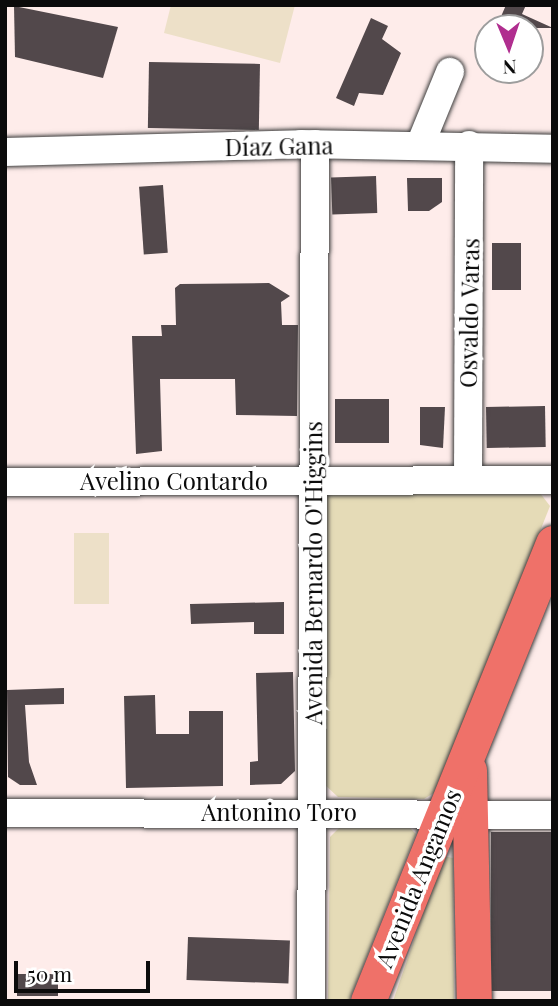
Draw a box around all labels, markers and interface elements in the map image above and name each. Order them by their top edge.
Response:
north arrow [474,14,544,84]
text: N [502,55,517,81]
street label: Díaz Gana [224,131,334,161]
street label: Osvaldo Varas [453,237,485,389]
street label: Avenida Bernardo O'Higgins [299,421,327,725]
street label: Avelino Contardo [80,467,268,495]
street label: Avenida Angamos [369,784,467,972]
street label: Antonino Toro [201,798,357,826]
scale bar [18,946,154,990]
text: 50 m [27,959,72,987]

